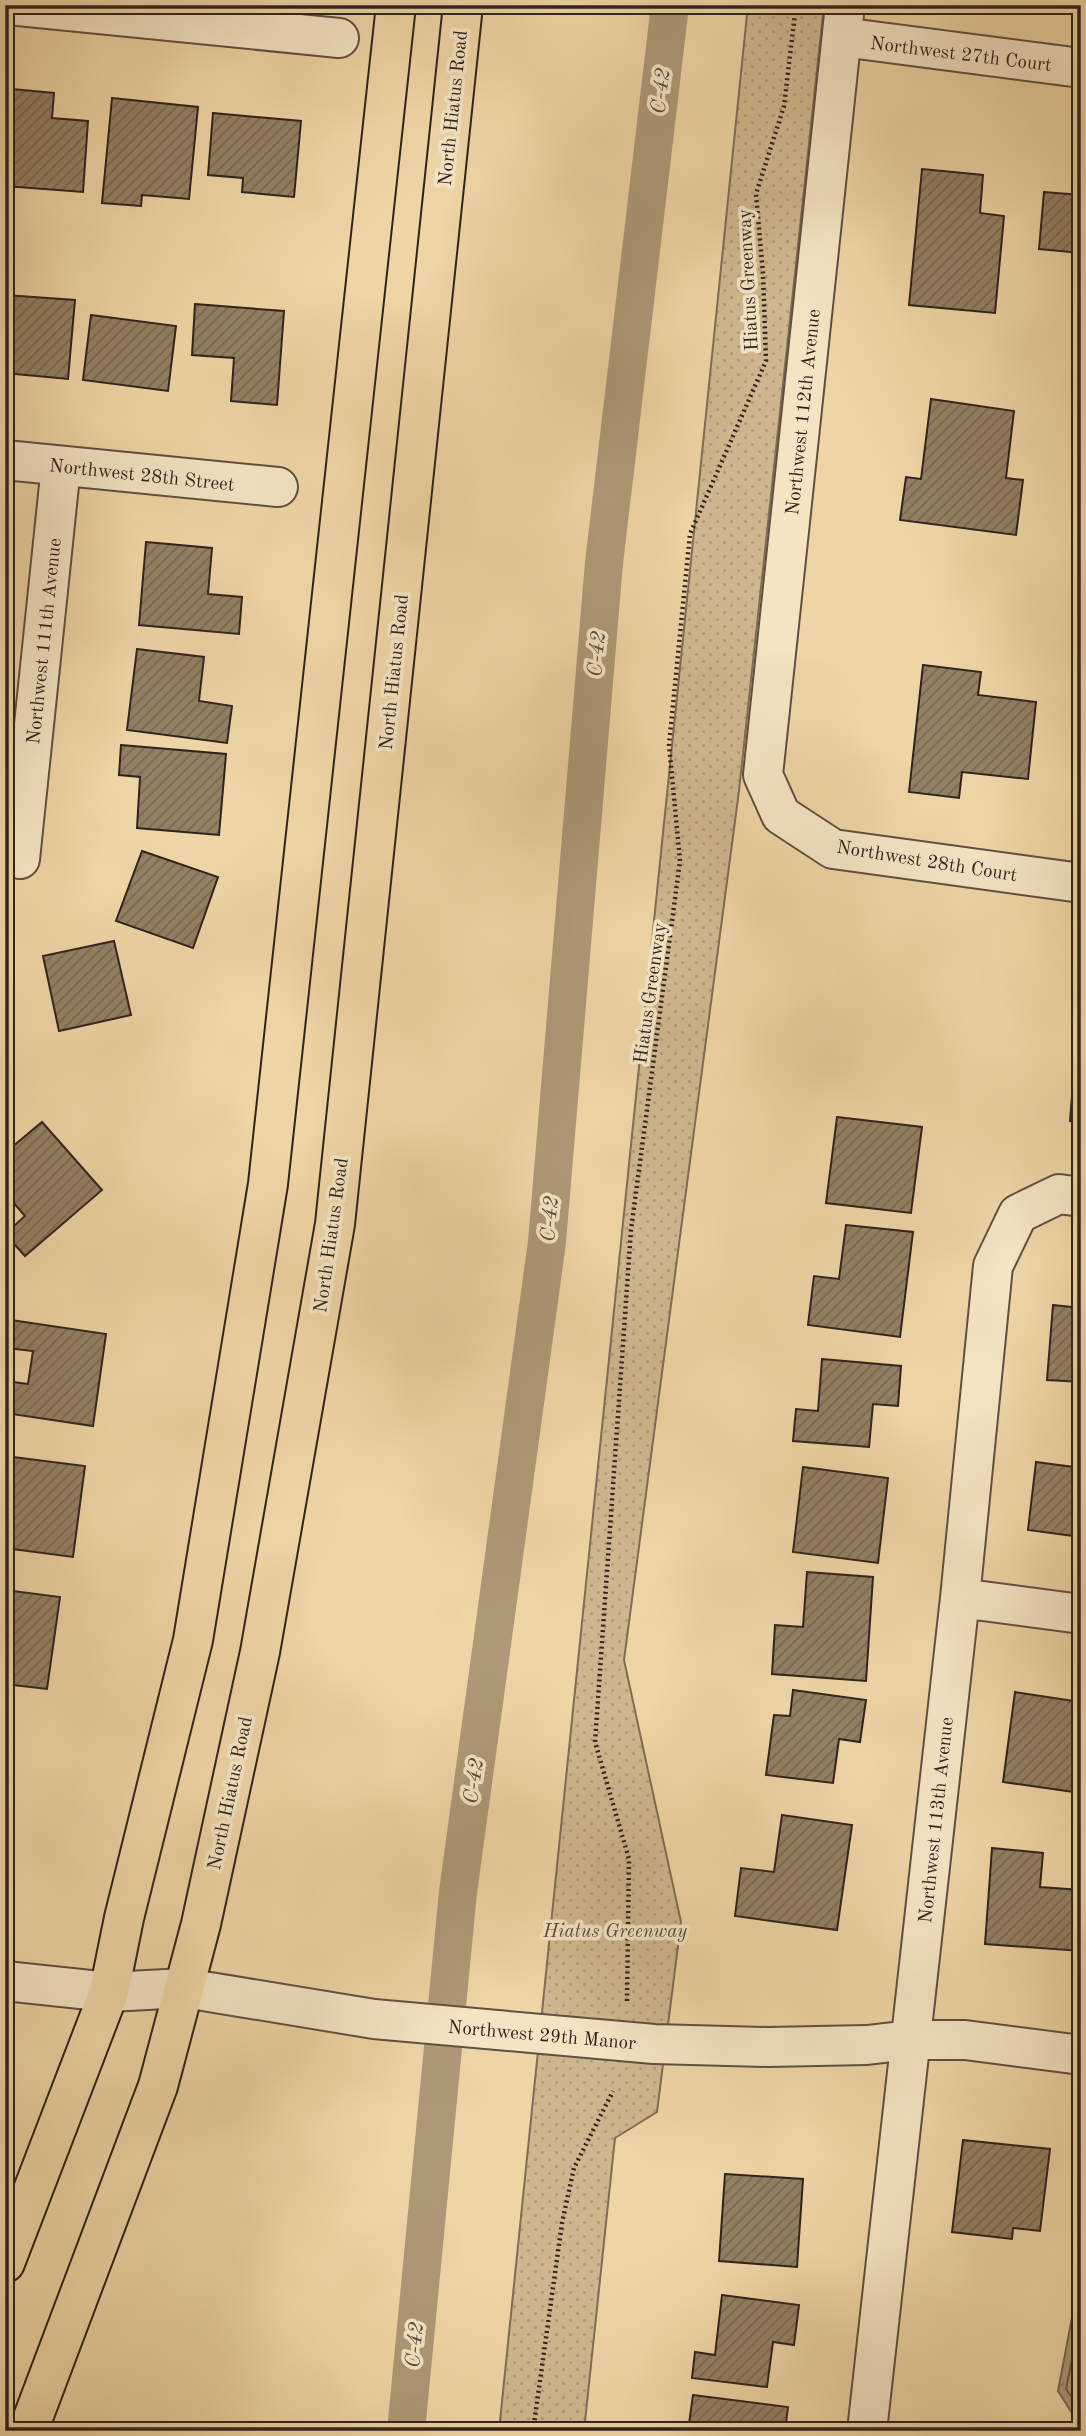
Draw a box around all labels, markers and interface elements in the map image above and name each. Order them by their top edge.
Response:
street label: North Hiatus Road [437,29,472,187]
street label: Northwest 27th Court [869,35,1053,76]
water label: C-42 [648,67,675,115]
street label: Hiatus Greenway [736,208,763,351]
street label: Northwest 112th Avenue [784,308,825,516]
street label: Northwest 28th Street [48,457,235,496]
street label: Northwest 111th Avenue [25,537,66,745]
street label: North Hiatus Road [378,593,413,751]
water label: C-42 [585,630,610,678]
street label: Northwest 28th Court [835,839,1018,886]
street label: Hiatus Greenway [632,922,671,1065]
street label: North Hiatus Road [312,1157,353,1314]
water label: C-42 [538,1195,563,1243]
street label: North Hiatus Road [206,1715,257,1872]
street label: Northwest 113th Avenue [917,1716,958,1924]
water label: C-42 [461,1757,488,1806]
park label: Hiatus Greenway [542,1923,687,1942]
street label: Northwest 29th Manor [447,2019,637,2054]
water label: C-42 [403,2321,428,2369]

